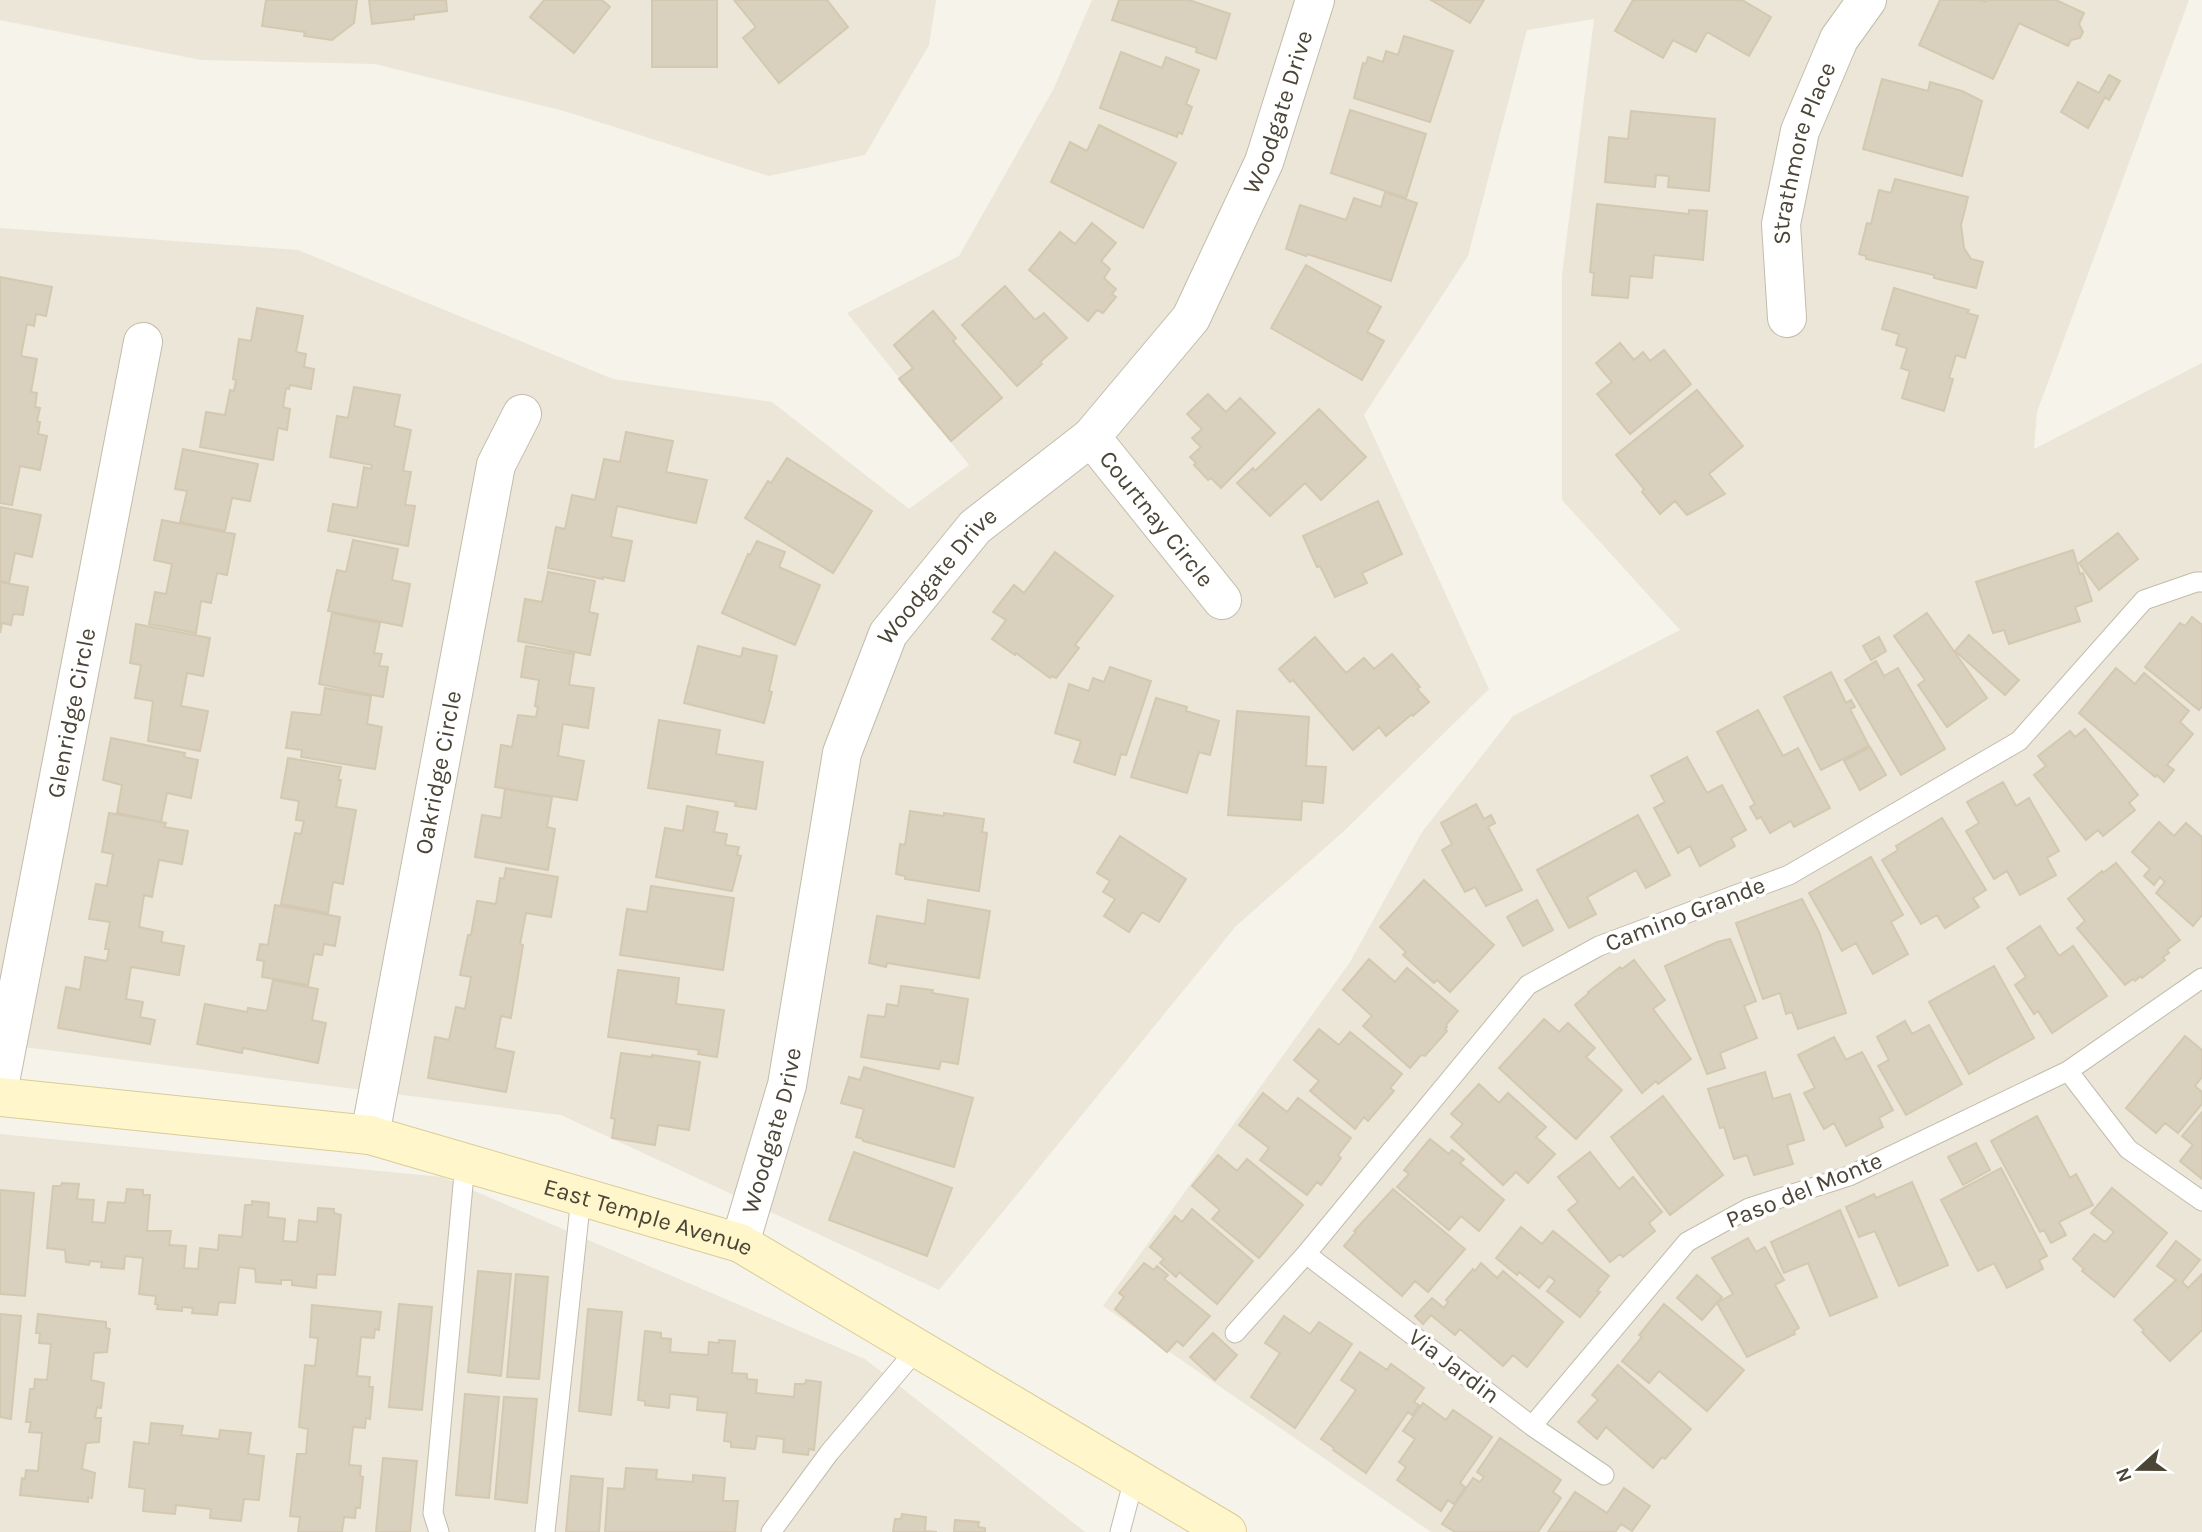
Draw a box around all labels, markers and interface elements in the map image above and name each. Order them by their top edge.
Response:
street label: Woodgate Drive [1237,27,1319,199]
street label: Strathmore Place [1767,58,1842,246]
street label: Courtnay Circle [1094,445,1220,593]
street label: Woodgate Drive [871,501,1002,650]
street label: Glenridge Circle [41,625,101,800]
street label: Oakridge Circle [409,688,467,856]
street label: Camino Grande [1601,871,1769,957]
street label: Woodgate Drive [736,1046,807,1217]
street label: Paso del Monte [1722,1146,1886,1234]
street label: East Temple Avenue [540,1172,758,1262]
street label: Via Jardin [1403,1323,1505,1409]
north arrow [2104,1434,2174,1504]
text: N [2111,1464,2137,1485]

